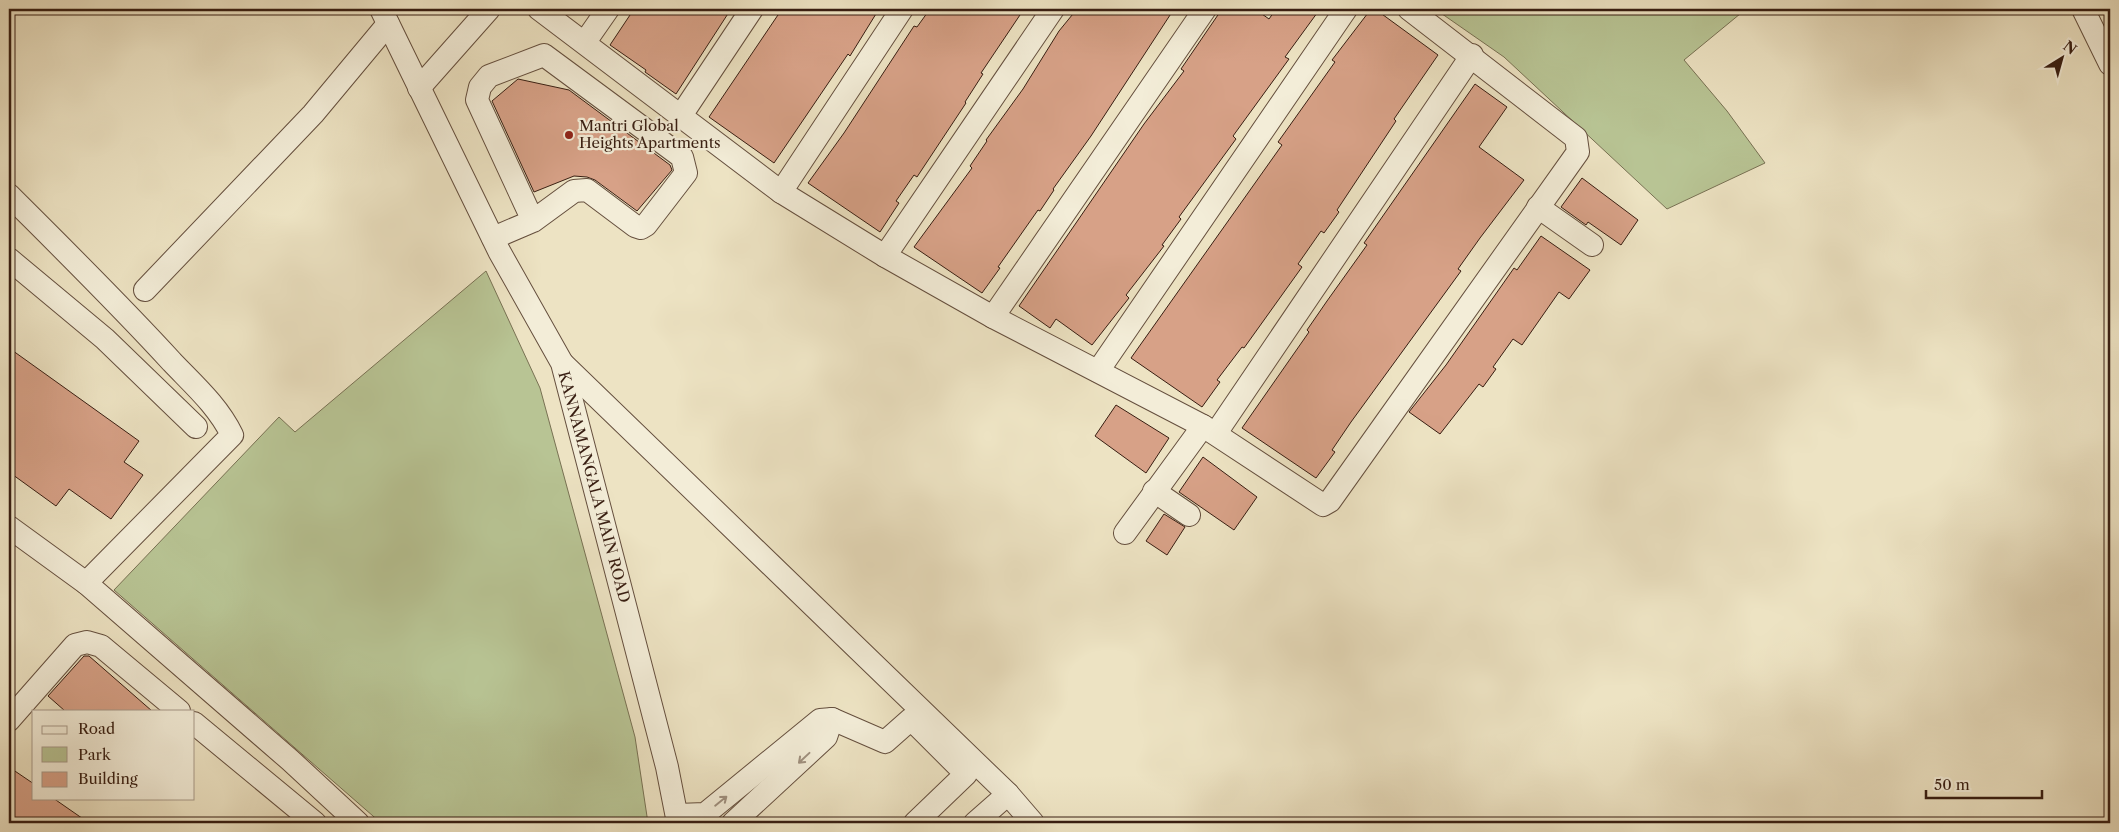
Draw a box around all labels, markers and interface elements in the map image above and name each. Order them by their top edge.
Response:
north arrow [2036,32,2086,82]
text: N [2060,37,2080,58]
place label: Mantri Global Heights Apartments [579,116,721,152]
marker: Mantri Global Heights Apartments [563,129,575,141]
street label: KANNAMANGALA MAIN ROAD [554,369,635,605]
legend [32,710,195,800]
text: Road [78,719,115,738]
text: Park [78,745,112,764]
one-way arrow [798,752,810,764]
scale bar [1926,767,2043,799]
text: Building [78,769,138,788]
text: 50 m [1934,775,1970,794]
one-way arrow [715,795,728,806]

